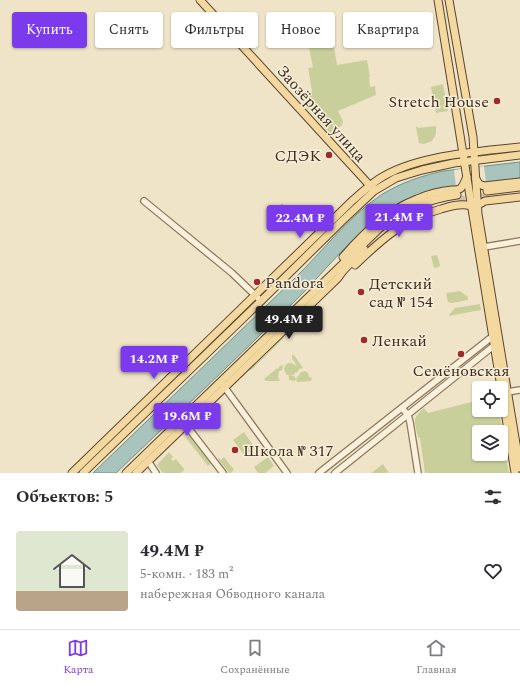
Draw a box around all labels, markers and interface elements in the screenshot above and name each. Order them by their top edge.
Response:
chip: Купить [12,12,87,48]
chip: Снять [95,12,163,48]
chip: Фильтры [171,12,258,48]
chip: Новое [266,12,335,48]
chip: Квартира [343,12,433,48]
street label: Заозёрная улица [271,60,372,168]
place label: Stretch House [389,90,489,114]
marker: Stretch House [492,96,502,106]
place label: СДЭК [275,144,321,168]
marker: СДЭК [324,150,334,160]
pin: 21.4M ₽ [362,204,436,238]
pin: 22.4M ₽ [263,205,337,239]
text: 21.4M ₽ [375,207,423,227]
text: 22.4M ₽ [276,208,324,228]
place label: Pandora [265,271,324,295]
place label: Детский сад № 154 [369,272,433,314]
marker: Pandora [252,277,262,287]
marker: Детский сад № 154 [356,287,366,297]
pin: 49.4M ₽ [252,306,326,340]
text: 49.4M ₽ [265,309,313,329]
place label: Ленкай [372,329,427,353]
marker: Ленкай [359,335,369,345]
pin: 14.2M ₽ [117,346,191,380]
text: 14.2M ₽ [130,349,178,369]
marker: Семёновская [456,349,466,359]
place label: Семёновская [412,359,510,383]
map controls [472,381,508,461]
button: locate [472,381,508,417]
pin: 19.6M ₽ [150,403,224,437]
text: 19.6M ₽ [163,406,211,426]
button: layers [472,425,508,461]
place label: Школа № 317 [243,439,334,463]
marker: Школа № 317 [230,445,240,455]
text: Объектов: 5 [16,484,114,510]
icon: filters [482,486,504,508]
text: 49.4M ₽ [140,538,204,564]
icon: home [48,547,96,595]
icon: heart [482,560,504,582]
text: 5-комн. · 183 m² [140,564,233,584]
text: набережная Обводного канала [140,584,325,604]
tab: Карта [63,637,93,678]
tab: Сохранённые [220,637,289,678]
tab: Главная [416,637,457,678]

